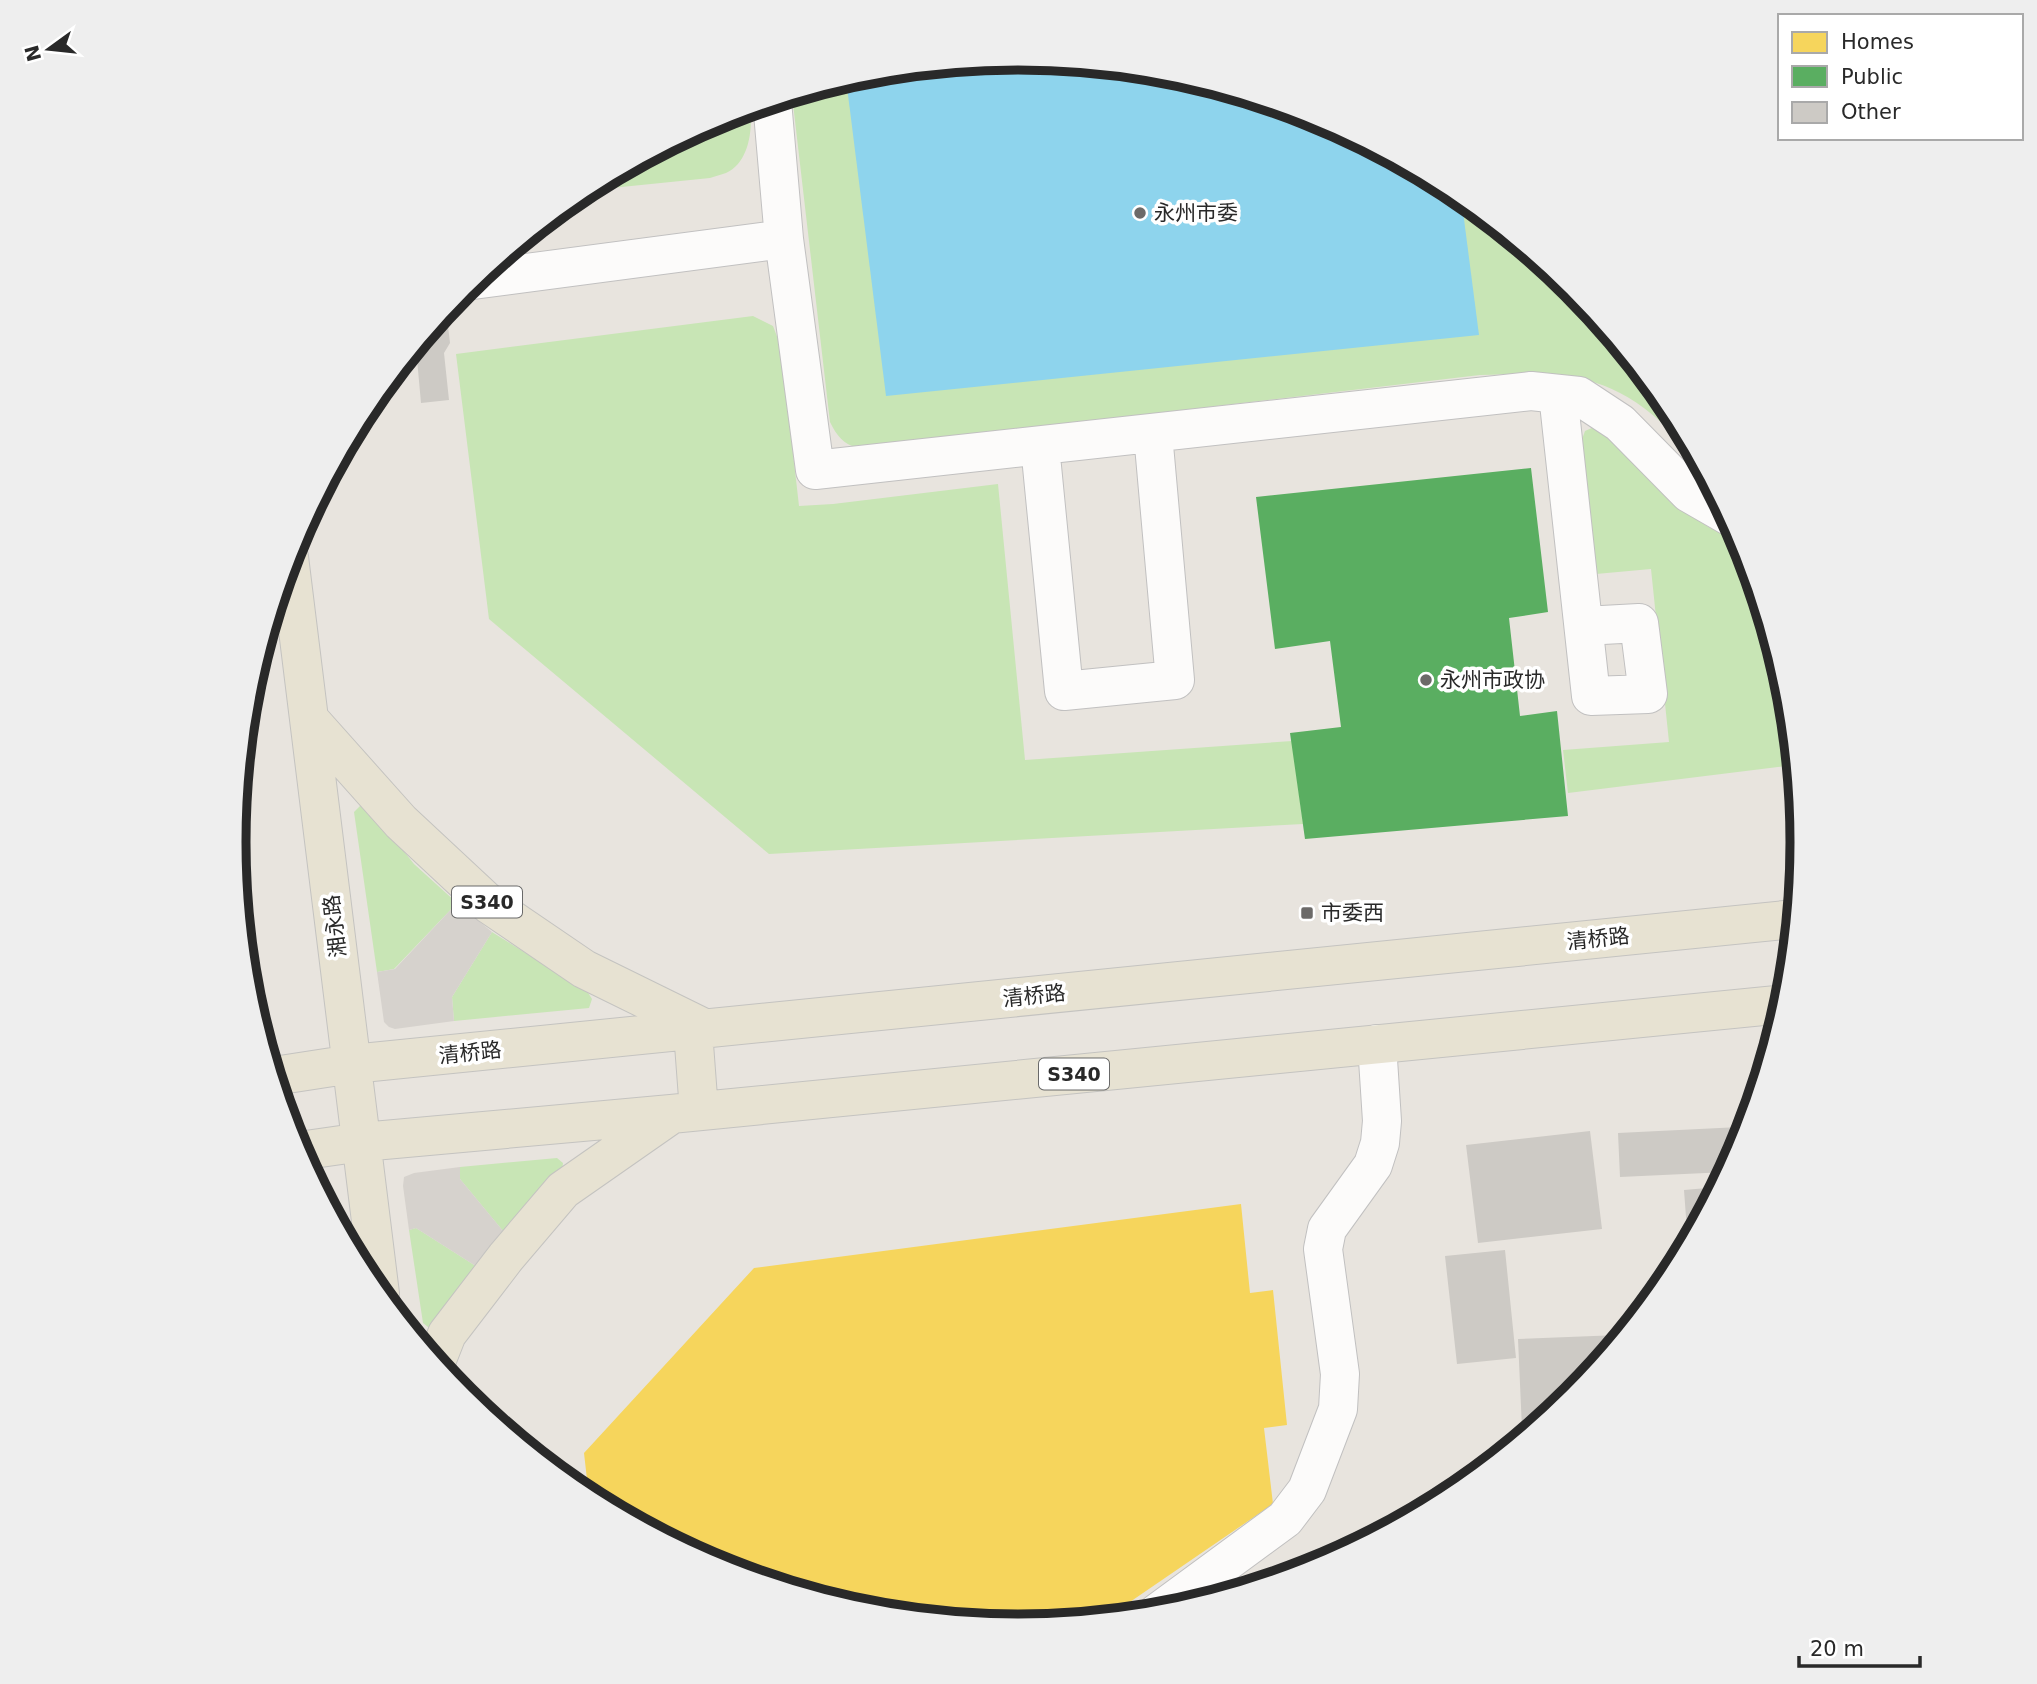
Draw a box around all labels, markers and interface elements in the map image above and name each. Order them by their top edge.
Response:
north arrow [14,14,84,84]
legend [1778,14,2023,140]
text: Homes [1841,30,1914,54]
text: N [20,43,45,64]
text: Public [1841,65,1903,89]
text: Other [1841,100,1901,124]
place label: 永州市委 [1154,201,1238,225]
marker: 永州市委 [1132,205,1148,221]
place label: 永州市政协 [1440,668,1545,692]
marker: 永州市政协 [1418,672,1434,688]
road number: S340 [452,887,522,918]
street label: 湘永路 [319,893,351,959]
place label: 市委西 [1321,901,1384,925]
marker: 市委西 [1299,905,1315,921]
street label: 清桥路 [1565,924,1631,954]
street label: 清桥路 [1001,981,1067,1011]
street label: 清桥路 [437,1038,503,1068]
road number: S340 [1039,1058,1109,1090]
scale bar [1799,1624,1920,1668]
text: 20 m [1810,1637,1864,1661]

